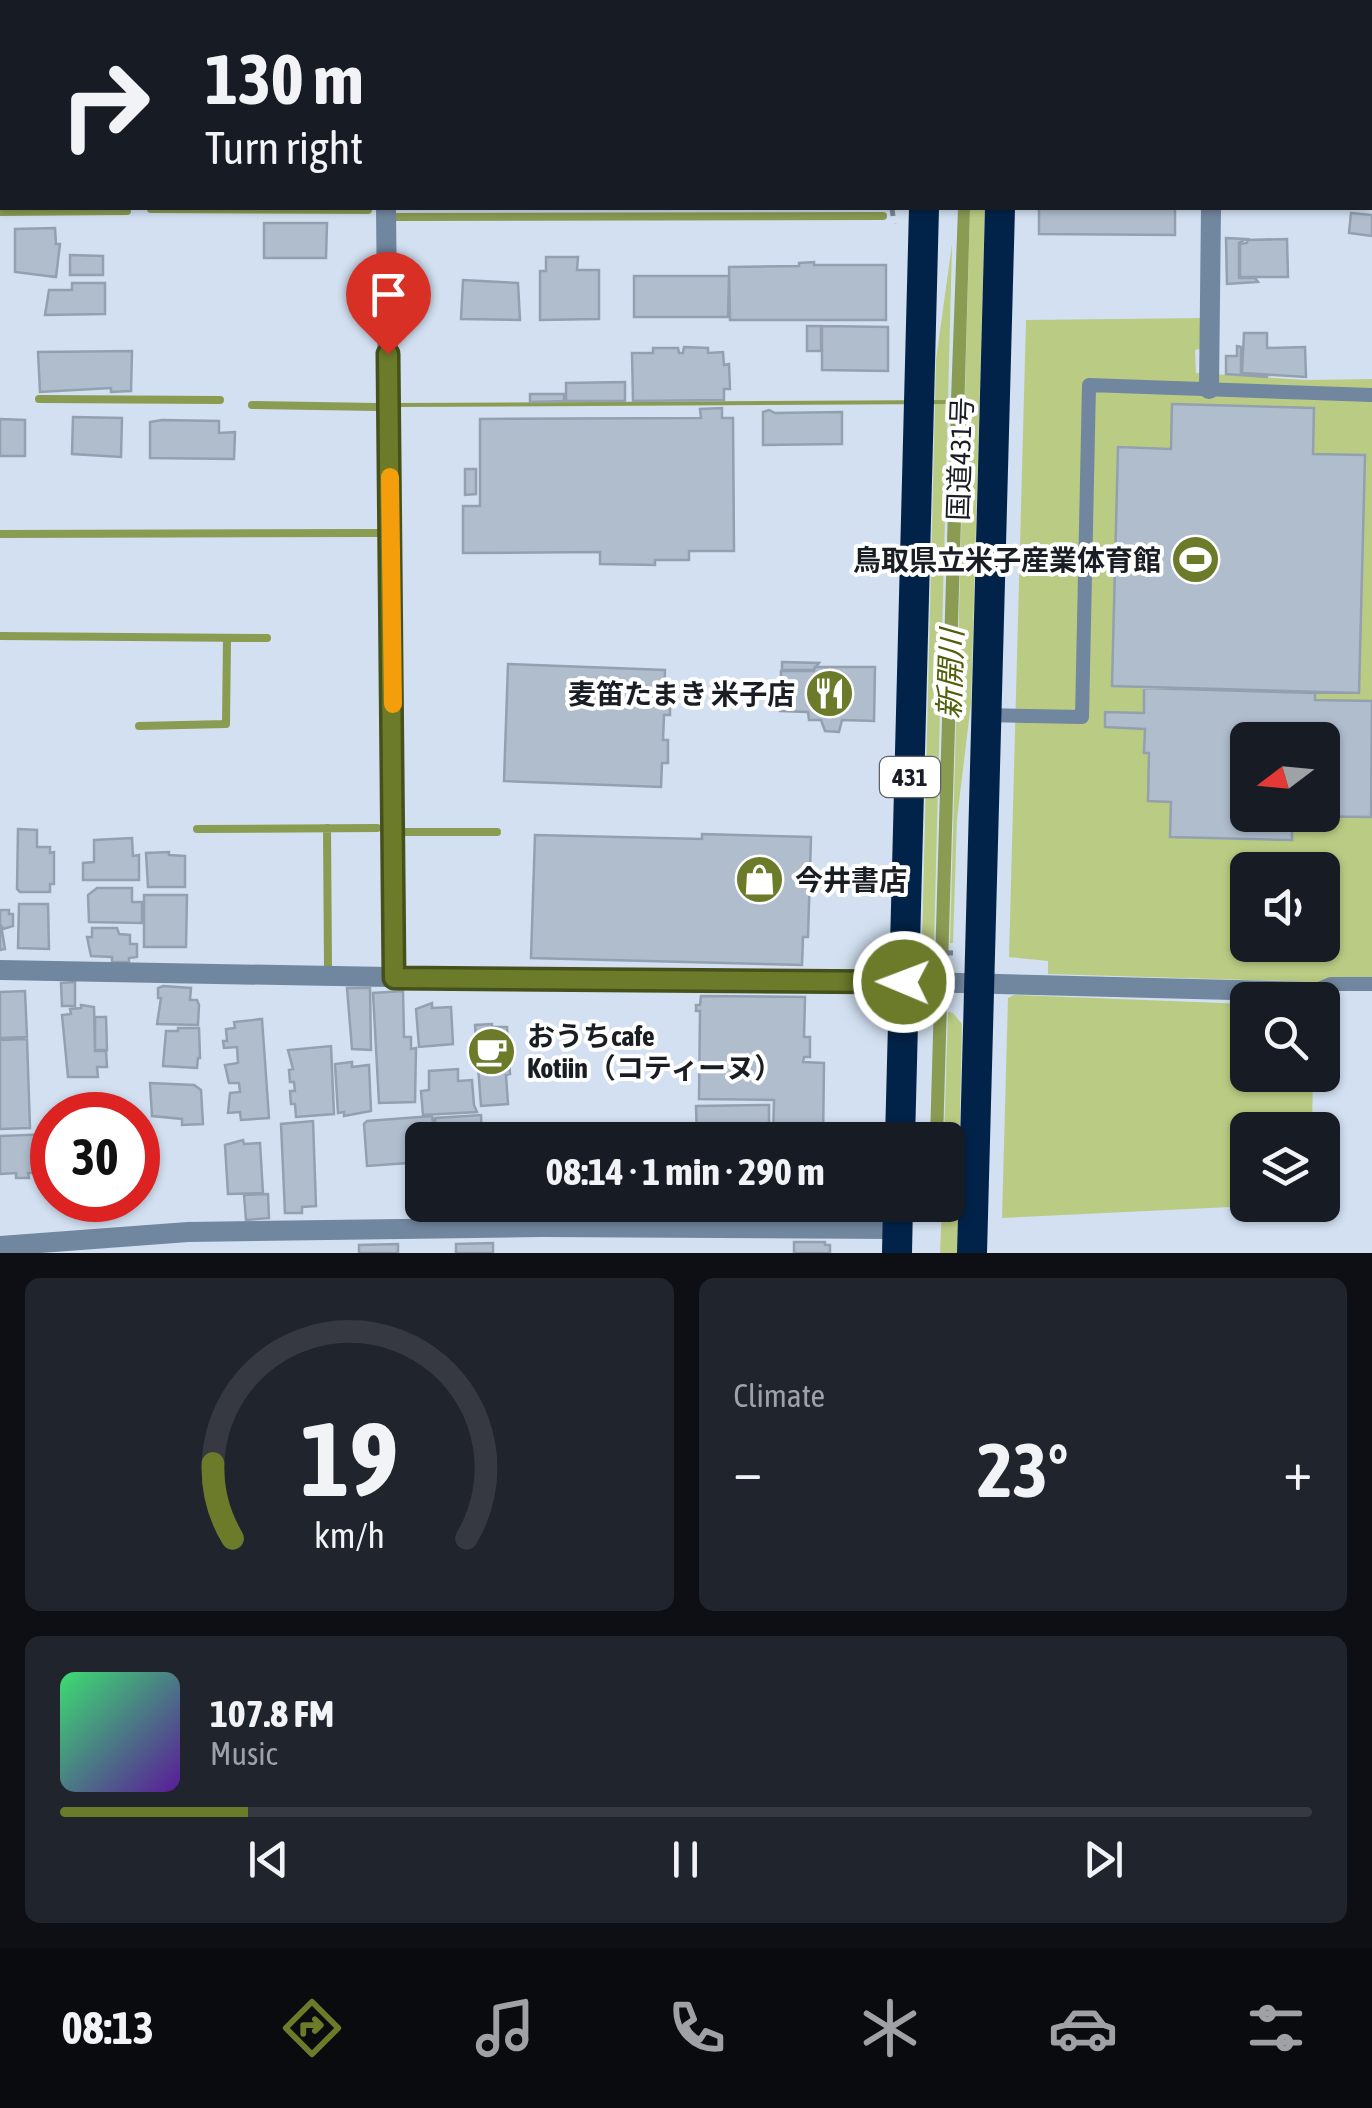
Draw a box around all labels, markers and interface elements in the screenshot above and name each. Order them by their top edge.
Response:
text: 130 m [205,39,364,119]
icon: right [40,40,170,170]
text: Turn right [205,122,363,174]
pin [346,252,431,355]
icon: arrive [361,267,416,322]
street label: 国道431号 [942,397,978,521]
sports icon: 鳥取県立米子産業体育館 [1170,534,1222,586]
place label: 鳥取県立米子産業体育館 [853,544,1161,576]
water label: 新開川 [931,625,969,720]
restaurant icon: 麦笛たまき 米子店 [804,668,856,720]
place label: 麦笛たまき 米子店 [568,678,795,710]
north arrow [1230,722,1340,832]
map controls [1230,722,1340,1222]
road number: 431 [880,757,940,797]
button: sound [1230,852,1340,962]
shop icon: 今井書店 [734,854,786,906]
place label: 今井書店 [795,864,907,896]
position arrow [852,930,956,1034]
button: search [1230,982,1340,1092]
place label: おうちcafe Kotiin（コティーヌ） [527,1020,782,1084]
cafe icon: おうちcafe Kotiin（コティーヌ） [466,1026,518,1078]
speed limit sign: 30 [30,1092,160,1222]
button: layers [1230,1112,1340,1222]
text: 08:14 · 1 min · 290 m [545,1150,825,1193]
text: Climate [734,1377,825,1414]
text: 19 [300,1399,398,1518]
text: 23° [977,1427,1068,1513]
text: − [734,1439,762,1502]
text: + [1283,1439,1312,1502]
text: km/h [314,1515,385,1556]
text: 107.8 FM [210,1692,334,1735]
text: Music [210,1735,277,1772]
icon: previous [241,1832,296,1887]
icon: pause [658,1832,713,1887]
icon: next [1076,1832,1131,1887]
icon: directions [277,1993,347,2063]
icon: music [470,1993,540,2063]
icon: phone [662,1993,732,2063]
icon: climate [855,1993,925,2063]
icon: car [1048,1993,1118,2063]
icon: filters [1241,1993,1311,2063]
text: 08:13 [61,2002,154,2054]

